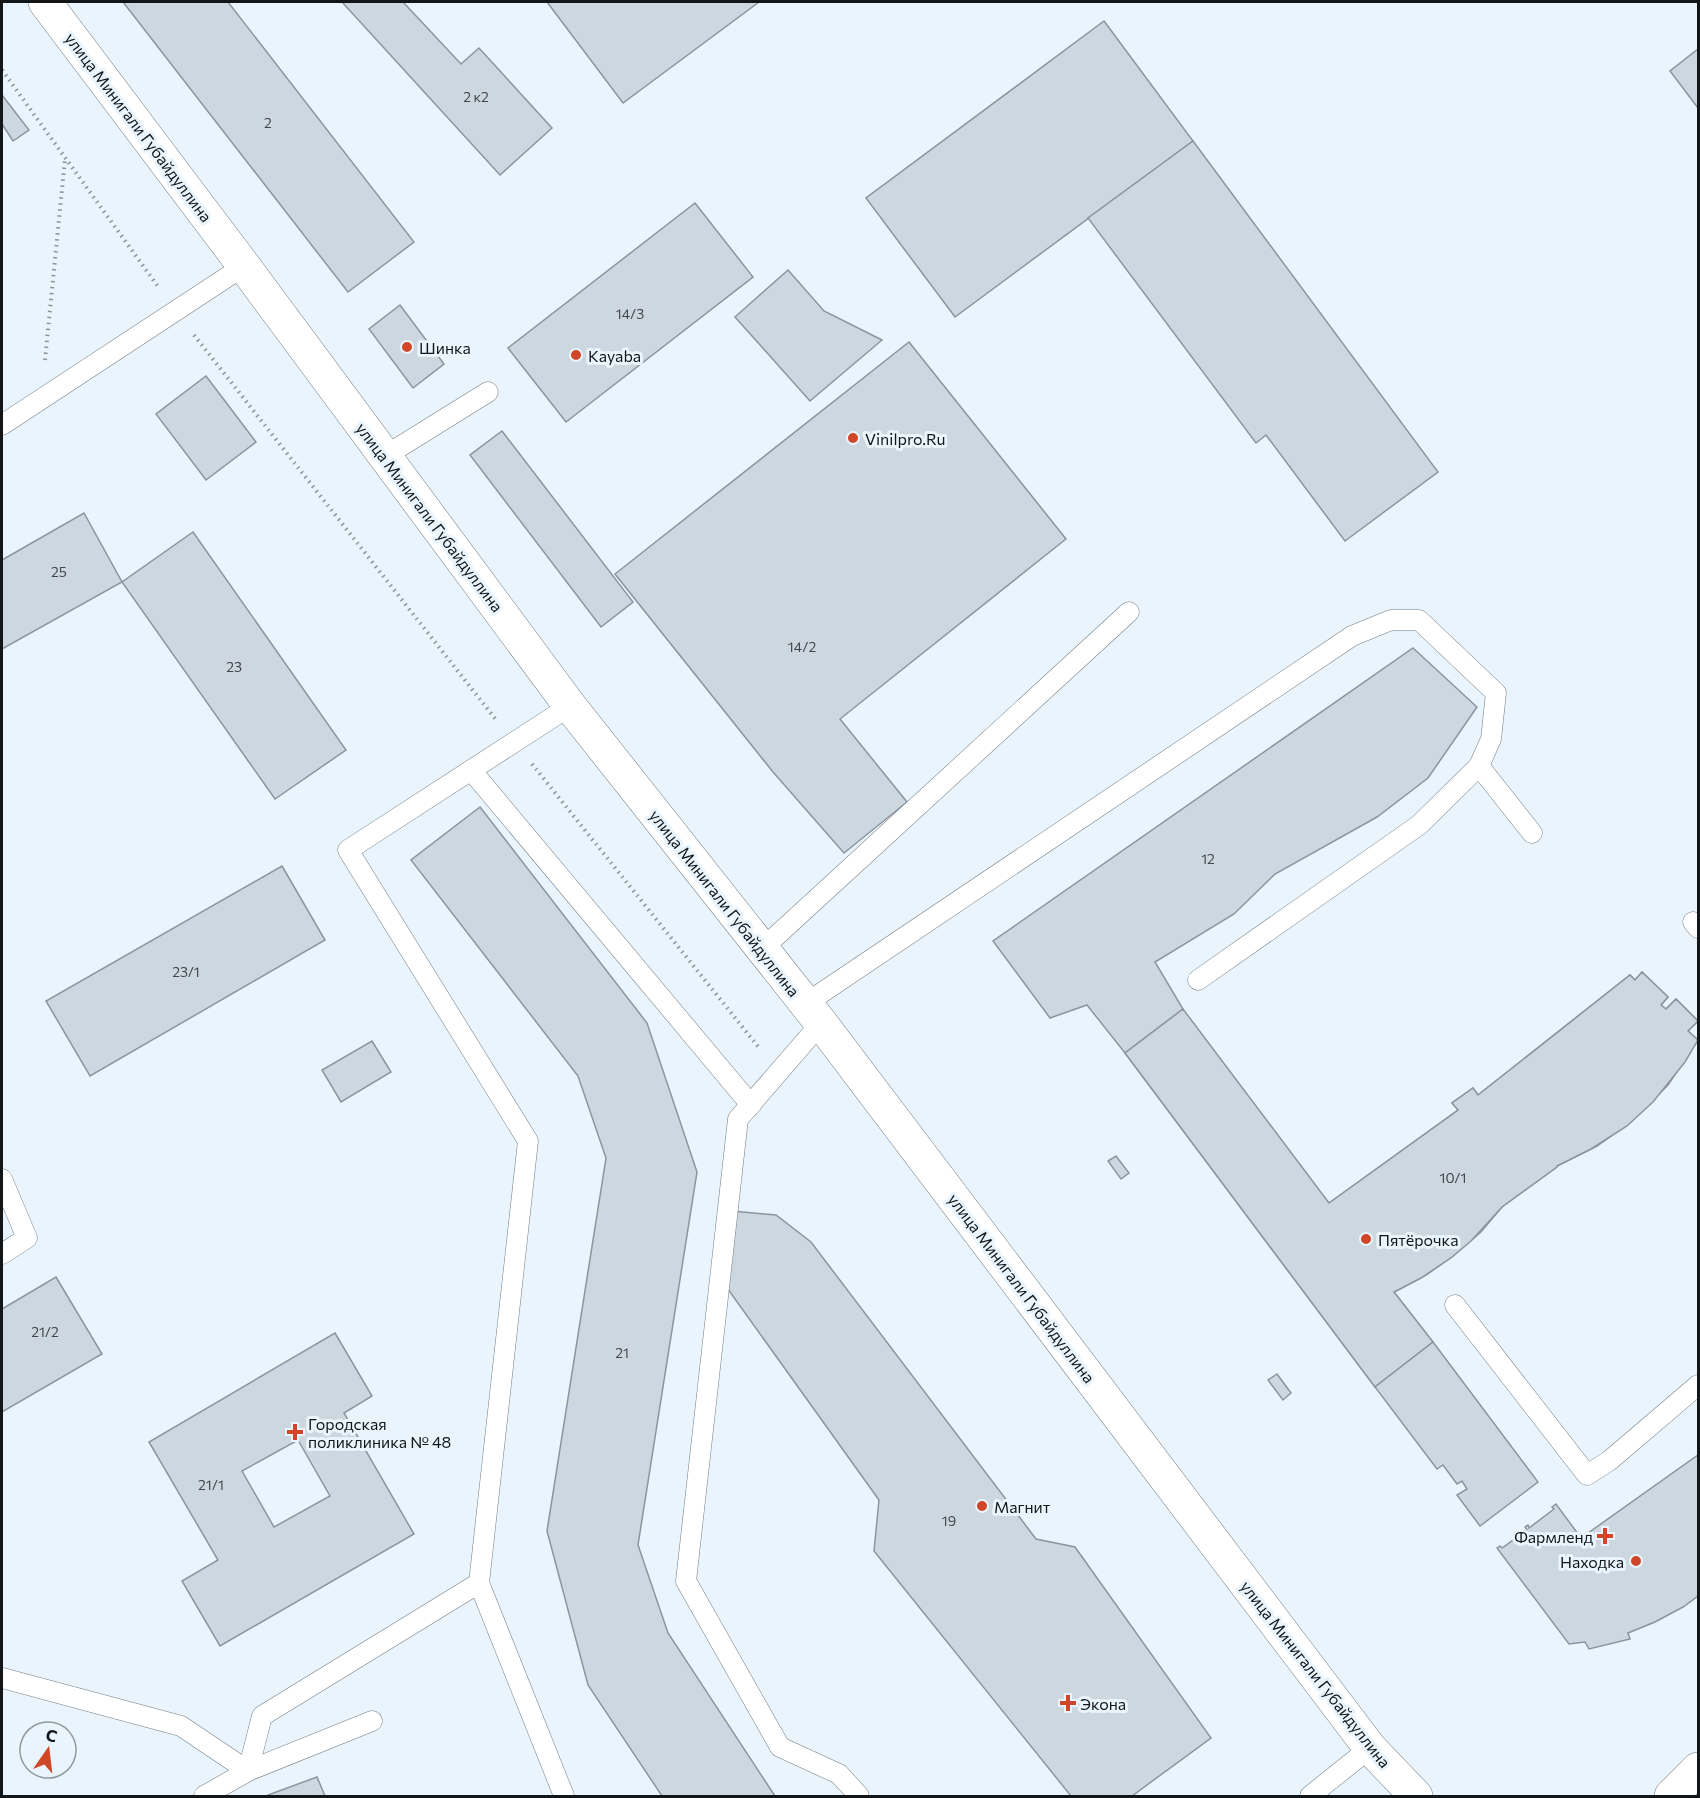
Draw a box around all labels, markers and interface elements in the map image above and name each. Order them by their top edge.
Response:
street label: улица Минигали Губайдуллина [62,29,216,225]
house number: 2 к2 [463,88,489,105]
house number: 2 [264,114,272,131]
house number: 14/3 [616,305,644,322]
place label: Шинка [419,338,471,357]
marker: Шинка [400,340,414,354]
place label: Kayaba [588,346,641,365]
marker: Kayaba [569,348,583,362]
street label: улица Минигали Губайдуллина [353,419,507,615]
place label: Vinilpro.Ru [865,429,946,448]
marker: Vinilpro.Ru [846,431,860,445]
house number: 25 [51,563,67,580]
house number: 14/2 [788,638,816,655]
house number: 23 [226,658,242,675]
street label: улица Минигали Губайдуллина [646,806,804,1000]
house number: 12 [1201,850,1215,867]
house number: 23/1 [172,963,200,980]
house number: 10/1 [1439,1169,1467,1186]
street label: улица Минигали Губайдуллина [945,1190,1099,1386]
place label: Пятёрочка [1378,1230,1458,1249]
marker: Пятёрочка [1359,1232,1373,1246]
house number: 21/2 [31,1323,59,1340]
house number: 21 [615,1344,629,1361]
place label: Городская поликлиника № 48 [308,1414,451,1451]
marker: Городская поликлиника № 48 [286,1423,304,1441]
house number: 21/1 [198,1476,224,1493]
place label: Магнит [994,1497,1051,1516]
marker: Магнит [975,1499,989,1513]
house number: 19 [942,1512,956,1529]
place label: Фармленд [1514,1527,1594,1546]
marker: Фармленд [1598,1529,1612,1543]
place label: Находка [1560,1552,1624,1571]
marker: Находка [1629,1554,1643,1568]
street label: улица Минигали Губайдуллина [1237,1577,1395,1771]
place label: Экона [1080,1694,1126,1713]
marker: Экона [1061,1696,1075,1710]
north arrow [18,1720,78,1780]
text: С [44,1724,59,1746]

